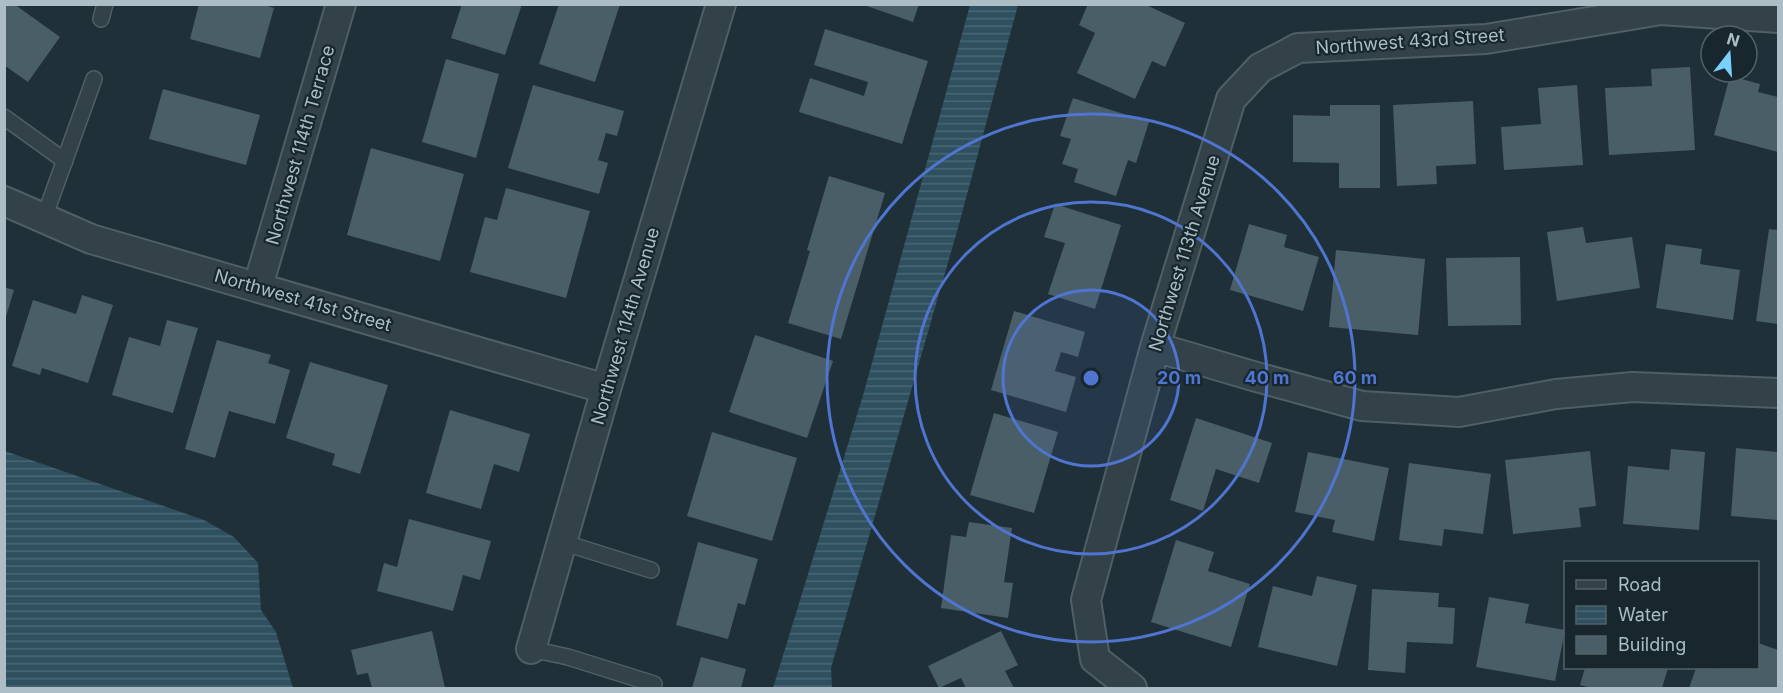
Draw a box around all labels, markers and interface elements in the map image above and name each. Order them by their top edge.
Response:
street label: Northwest 43rd Street [1315,24,1505,58]
north arrow [1699,24,1759,84]
text: N [1725,28,1742,51]
street label: Northwest 114th Terrace [261,43,339,247]
street label: Northwest 113th Avenue [1144,152,1224,354]
street label: Northwest 114th Avenue [587,225,663,427]
street label: Northwest 41st Street [212,265,394,335]
text: 20 m [1157,367,1201,388]
text: 40 m [1245,367,1290,388]
text: 60 m [1333,367,1377,388]
centre of rings [1081,368,1101,388]
legend [1564,561,1759,669]
text: Road [1618,574,1661,595]
text: Water [1618,604,1668,625]
text: Building [1618,634,1686,655]

